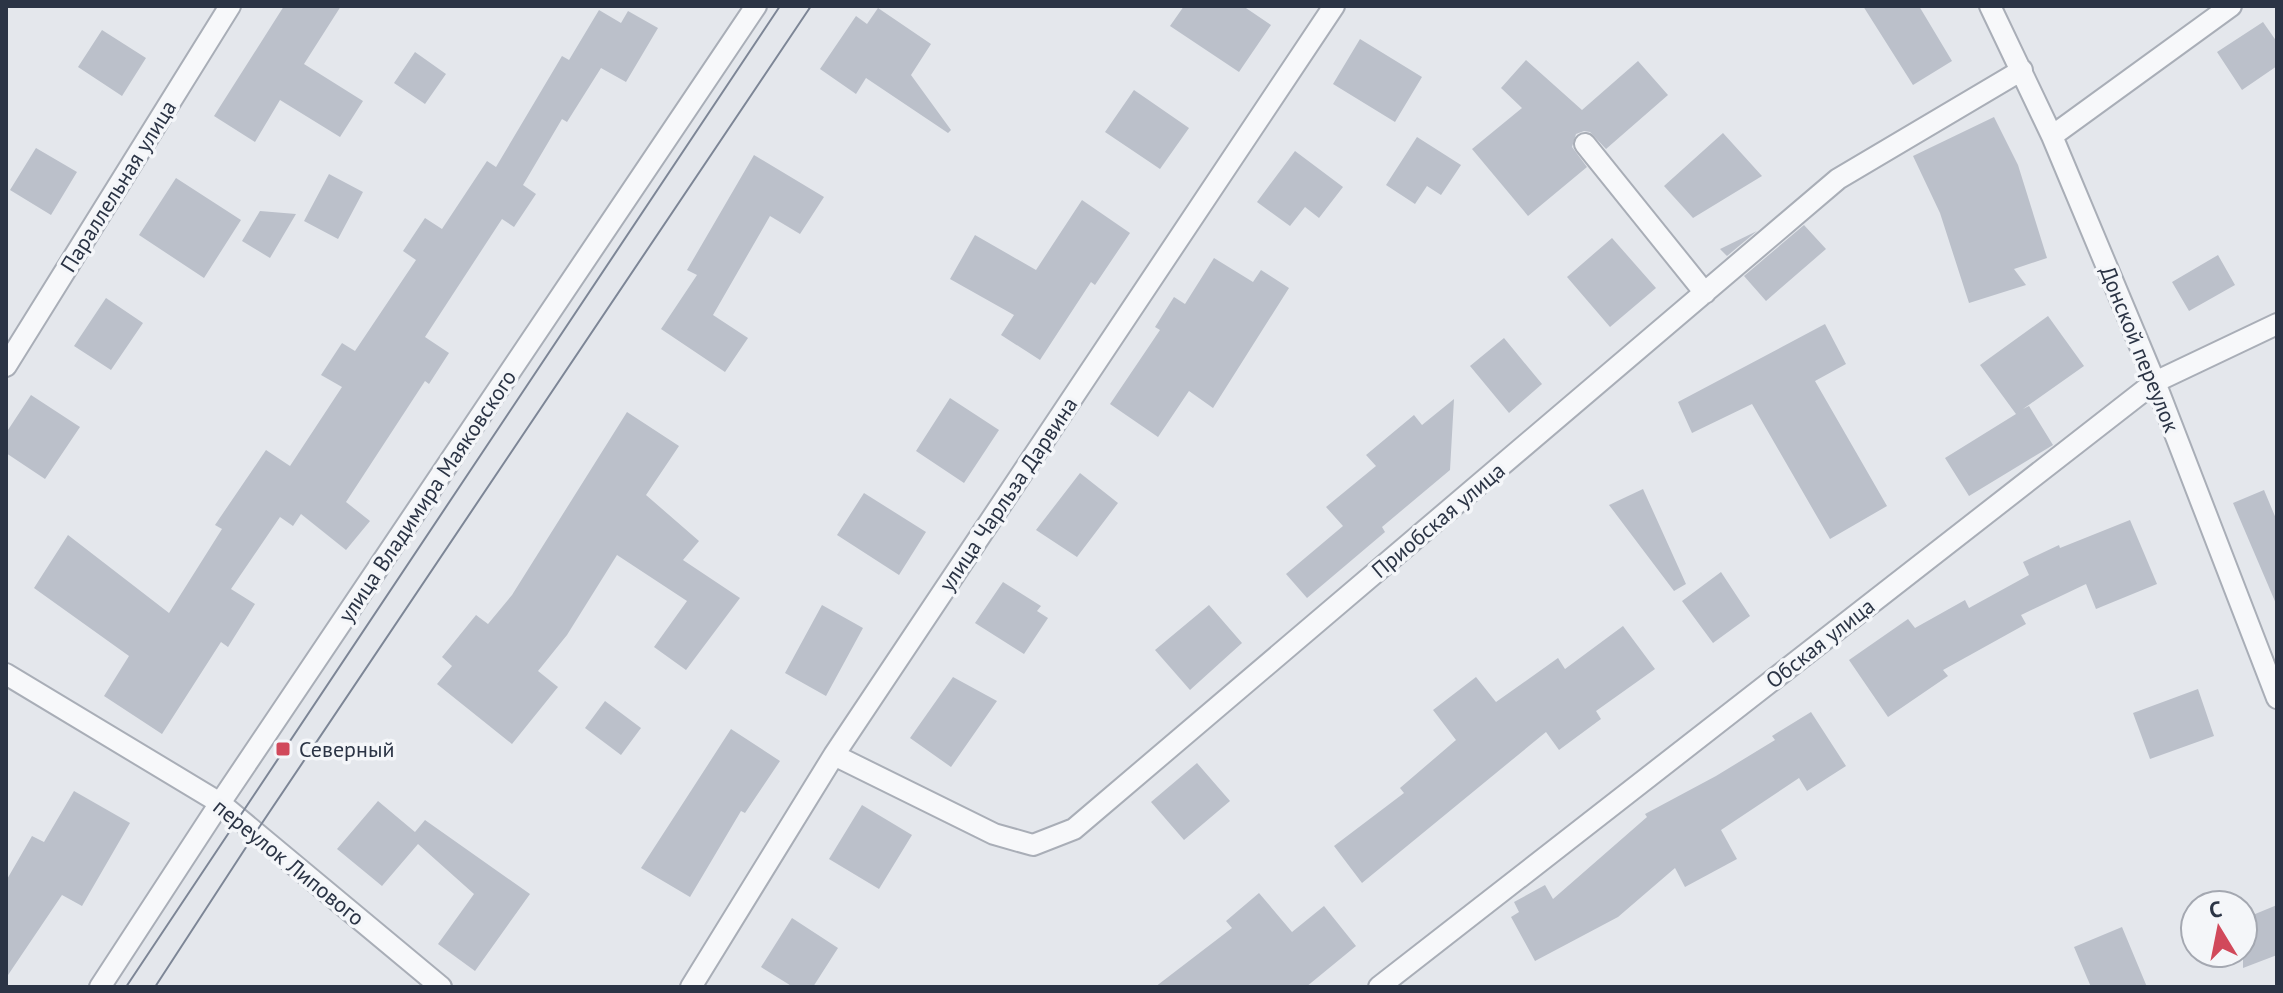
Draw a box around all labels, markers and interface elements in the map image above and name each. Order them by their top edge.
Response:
street label: Параллельная улица [54,95,182,277]
street label: Донской переулок [2094,262,2186,437]
street label: улица Владимира Маяковского [332,364,522,628]
street label: улица Чарльза Дарвина [933,392,1083,596]
street label: Приобская улица [1366,456,1510,584]
street label: Обская улица [1760,592,1880,694]
place label: Северный [299,735,394,763]
marker: Северный [274,740,292,758]
street label: переулок Липового [208,793,370,931]
north arrow [2179,889,2259,969]
text: С [2207,894,2224,924]

